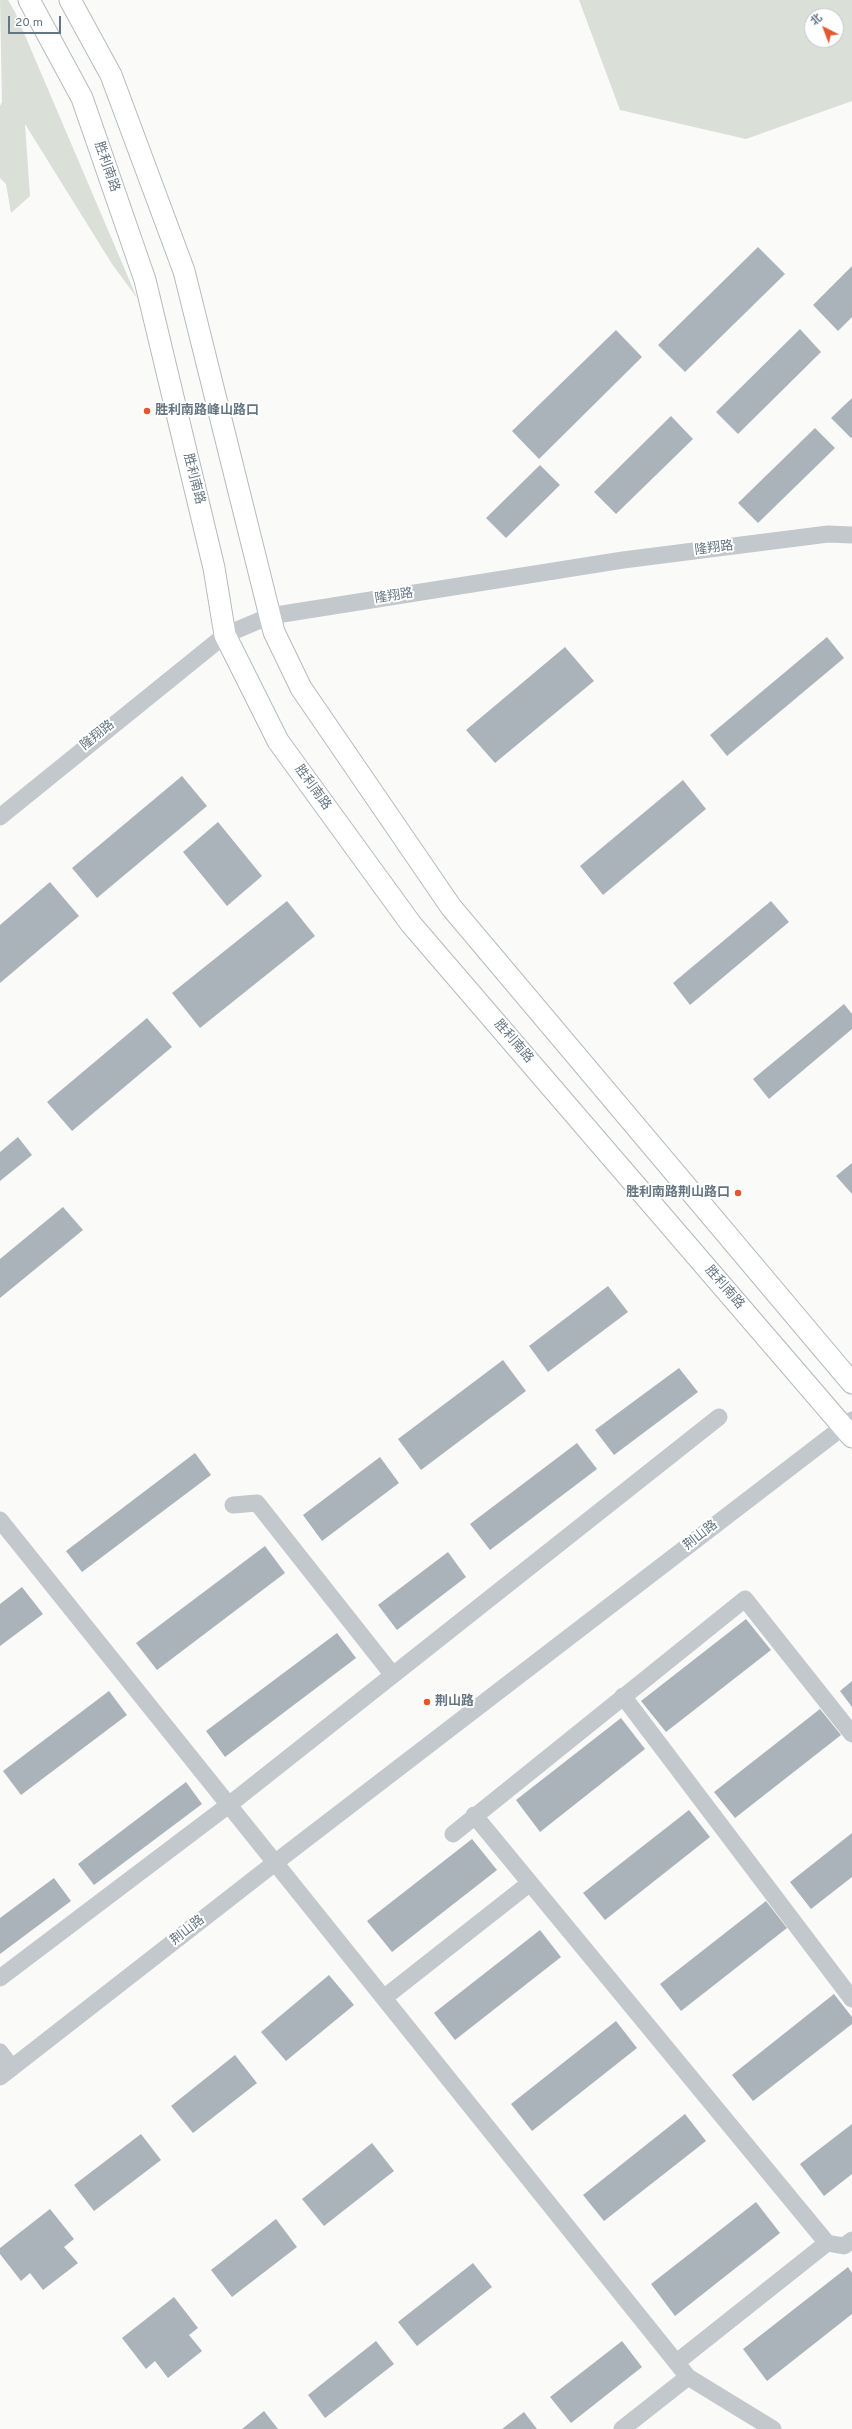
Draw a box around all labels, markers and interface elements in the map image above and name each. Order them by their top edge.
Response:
scale bar [10,8,63,34]
north arrow [804,8,844,48]
text: 北 [808,11,825,29]
text: 20 m [15,15,43,31]
street label: 胜利南路 [90,140,122,194]
place label: 胜利南路峰山路口 [155,403,259,419]
marker: 胜利南路峰山路口 [142,406,152,416]
street label: 胜利南路 [179,452,207,506]
street label: 隆翔路 [694,539,734,559]
street label: 隆翔路 [374,586,414,608]
street label: 隆翔路 [78,718,118,754]
street label: 胜利南路 [290,762,334,814]
street label: 胜利南路 [490,1017,536,1067]
place label: 胜利南路荆山路口 [626,1185,730,1201]
marker: 胜利南路荆山路口 [733,1188,743,1198]
street label: 胜利南路 [701,1263,747,1313]
street label: 荆山路 [681,1518,721,1554]
place label: 荆山路 [435,1694,474,1710]
marker: 荆山路 [422,1697,432,1707]
street label: 荆山路 [168,1913,208,1949]

